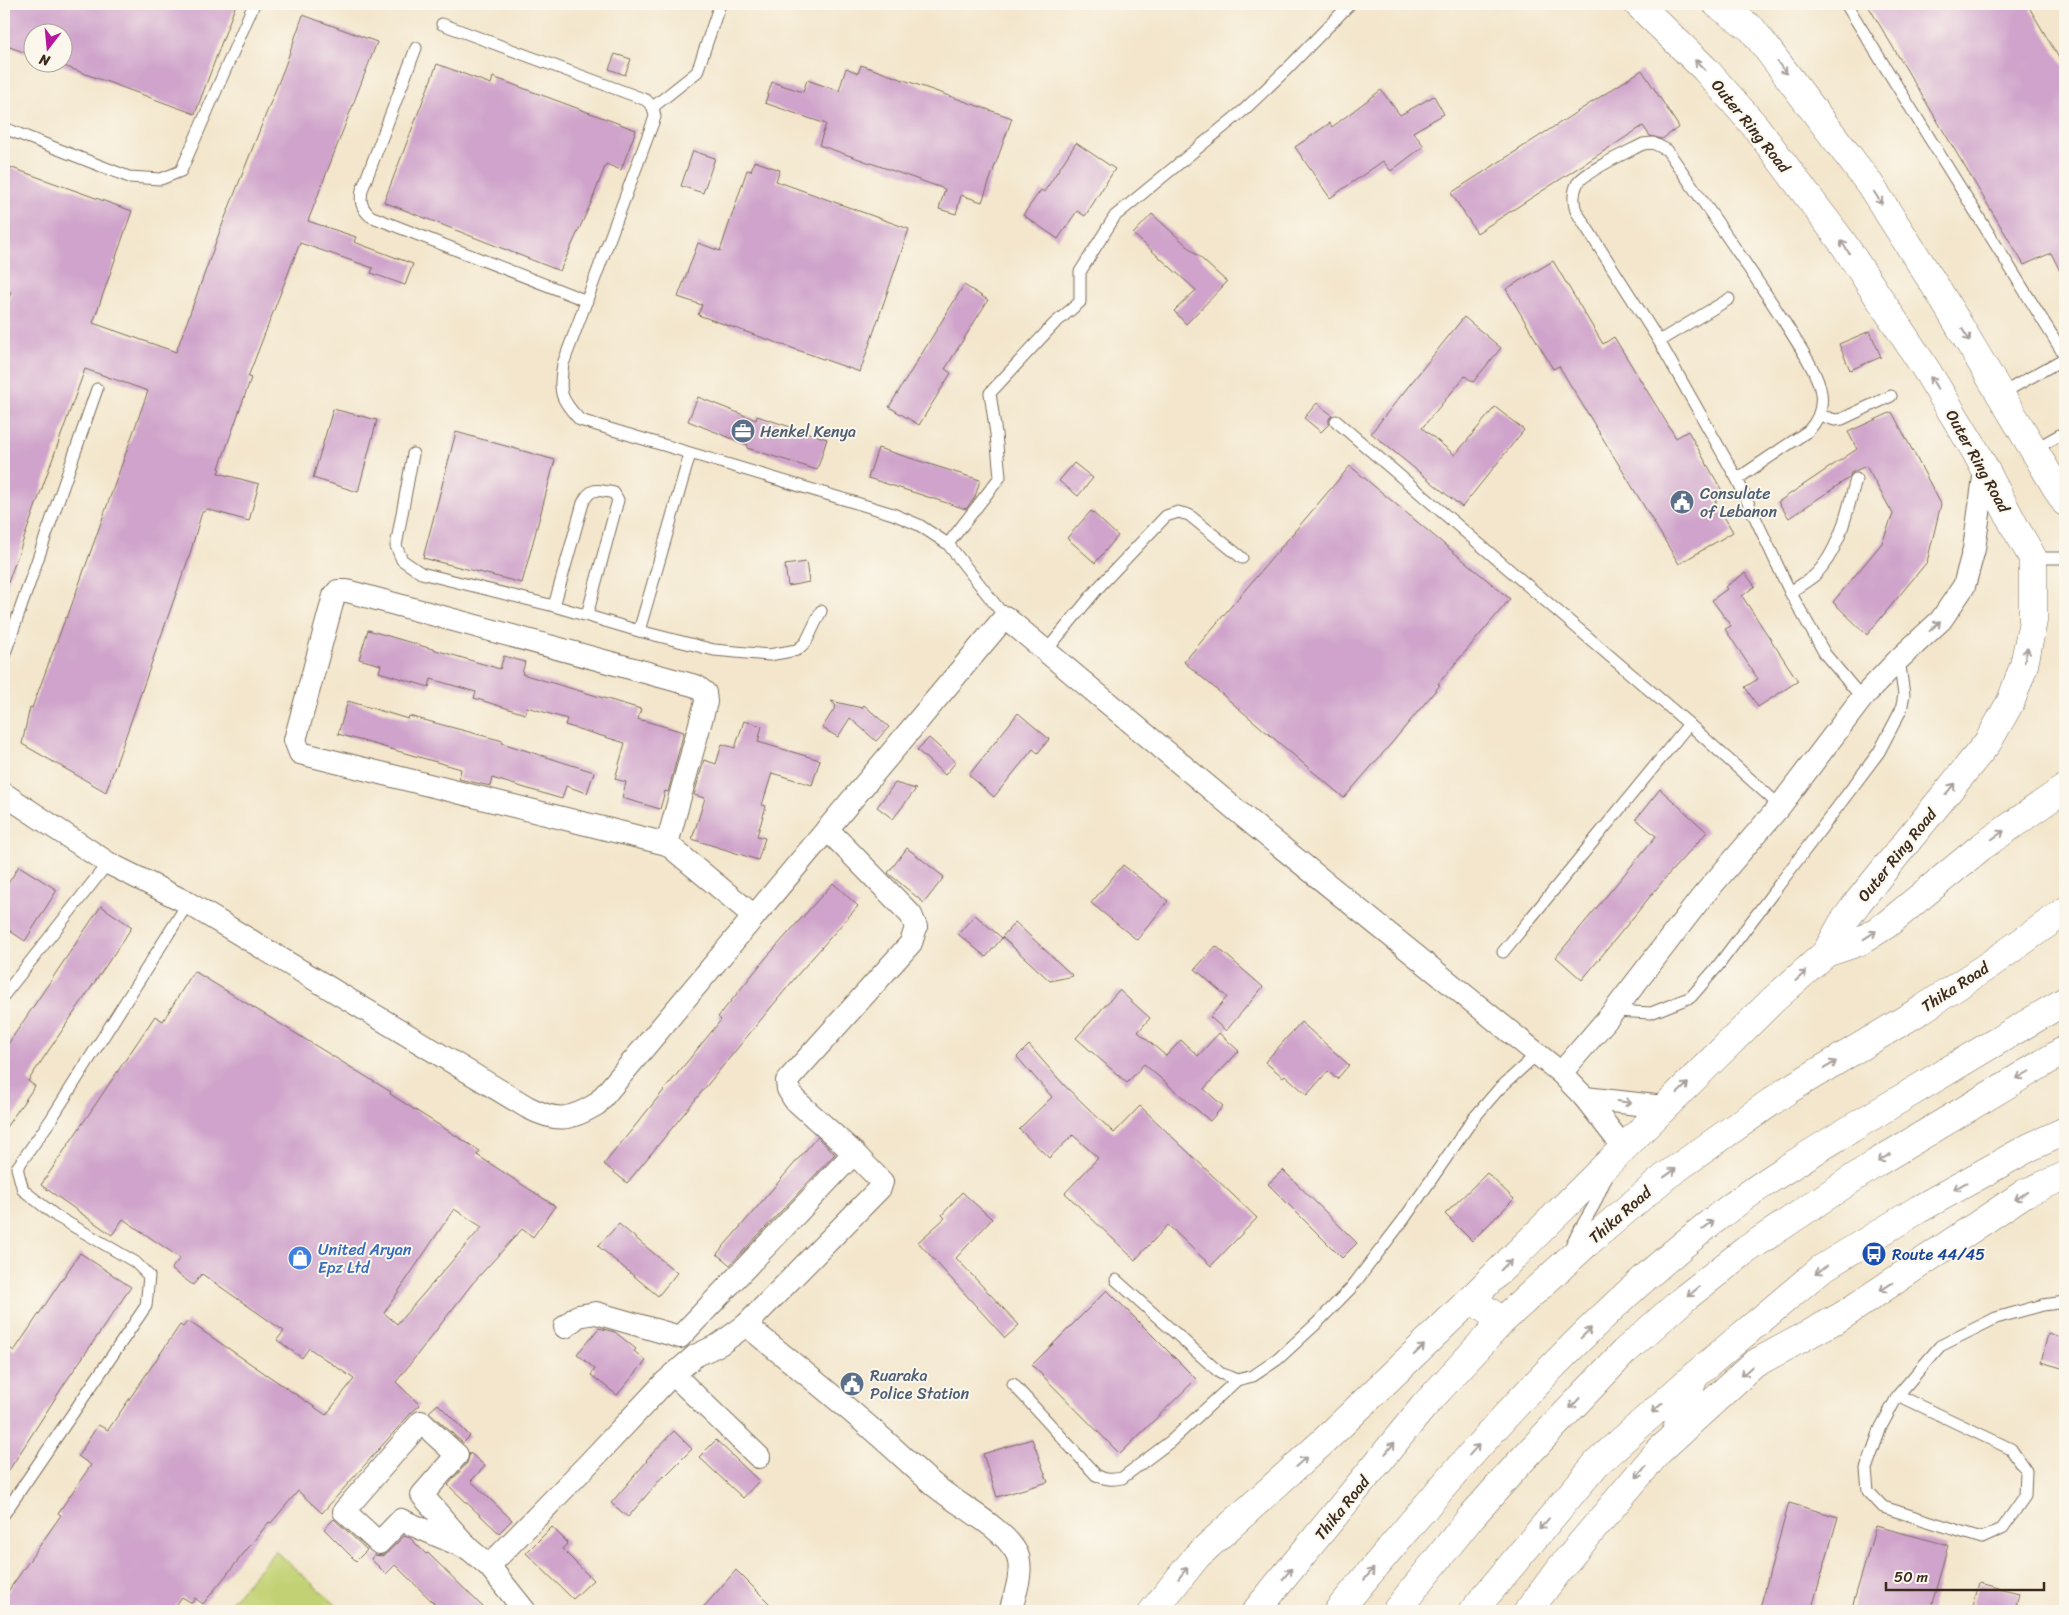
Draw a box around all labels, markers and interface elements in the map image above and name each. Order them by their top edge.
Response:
north arrow [22,22,72,72]
text: N [36,47,54,74]
one-way arrow [1694,59,1707,71]
one-way arrow [1777,61,1787,75]
street label: Outer Ring Road [1704,72,1799,181]
one-way arrow [1874,191,1884,205]
one-way arrow [1840,240,1850,254]
one-way arrow [1961,328,1971,342]
one-way arrow [1928,376,1938,390]
street label: Outer Ring Road [1938,404,2019,519]
place label: Henkel Kenya [760,417,856,446]
office icon: Henkel Kenya [730,418,756,444]
place label: Consulate of Lebanon [1700,479,1777,526]
public building icon: Consulate of Lebanon [1669,489,1695,515]
one-way arrow [1928,620,1941,632]
one-way arrow [2022,647,2031,663]
one-way arrow [1944,783,1955,796]
street label: Outer Ring Road [1850,800,1945,909]
one-way arrow [1991,830,2005,840]
one-way arrow [1863,930,1877,940]
street label: Thika Road [1915,953,1996,1020]
one-way arrow [1794,970,1807,982]
one-way arrow [1822,1059,1836,1069]
one-way arrow [2017,1070,2031,1080]
one-way arrow [1677,1082,1689,1094]
one-way arrow [1616,1097,1632,1107]
one-way arrow [1877,1154,1891,1164]
one-way arrow [1663,1168,1677,1178]
street label: Thika Road [1582,1178,1660,1251]
one-way arrow [1953,1181,1968,1191]
one-way arrow [2014,1192,2028,1202]
one-way arrow [1701,1219,1714,1230]
place label: United Aryan Epz Ltd [318,1235,412,1282]
place label: Route 44/45 [1892,1240,1985,1269]
bus stop icon: Route 44/45 [1861,1241,1887,1267]
shop icon: United Aryan Epz Ltd [287,1245,313,1271]
one-way arrow [1500,1258,1512,1271]
one-way arrow [1814,1265,1828,1275]
one-way arrow [1879,1282,1893,1292]
one-way arrow [1687,1286,1700,1297]
one-way arrow [1580,1327,1593,1339]
one-way arrow [1412,1344,1425,1356]
place label: Ruaraka Police Station [870,1361,970,1408]
one-way arrow [1741,1365,1754,1377]
public building icon: Ruaraka Police Station [839,1371,865,1397]
one-way arrow [1569,1397,1581,1409]
one-way arrow [1651,1402,1664,1414]
one-way arrow [1385,1442,1396,1455]
one-way arrow [1468,1444,1480,1457]
one-way arrow [1294,1456,1307,1468]
one-way arrow [1636,1465,1647,1478]
street label: Thika Road [1307,1468,1378,1547]
one-way arrow [1538,1518,1550,1531]
scale bar [1886,1560,2044,1592]
text: 50 m [1894,1564,1929,1590]
one-way arrow [1178,1567,1189,1580]
one-way arrow [1282,1567,1293,1580]
one-way arrow [1363,1567,1374,1580]

